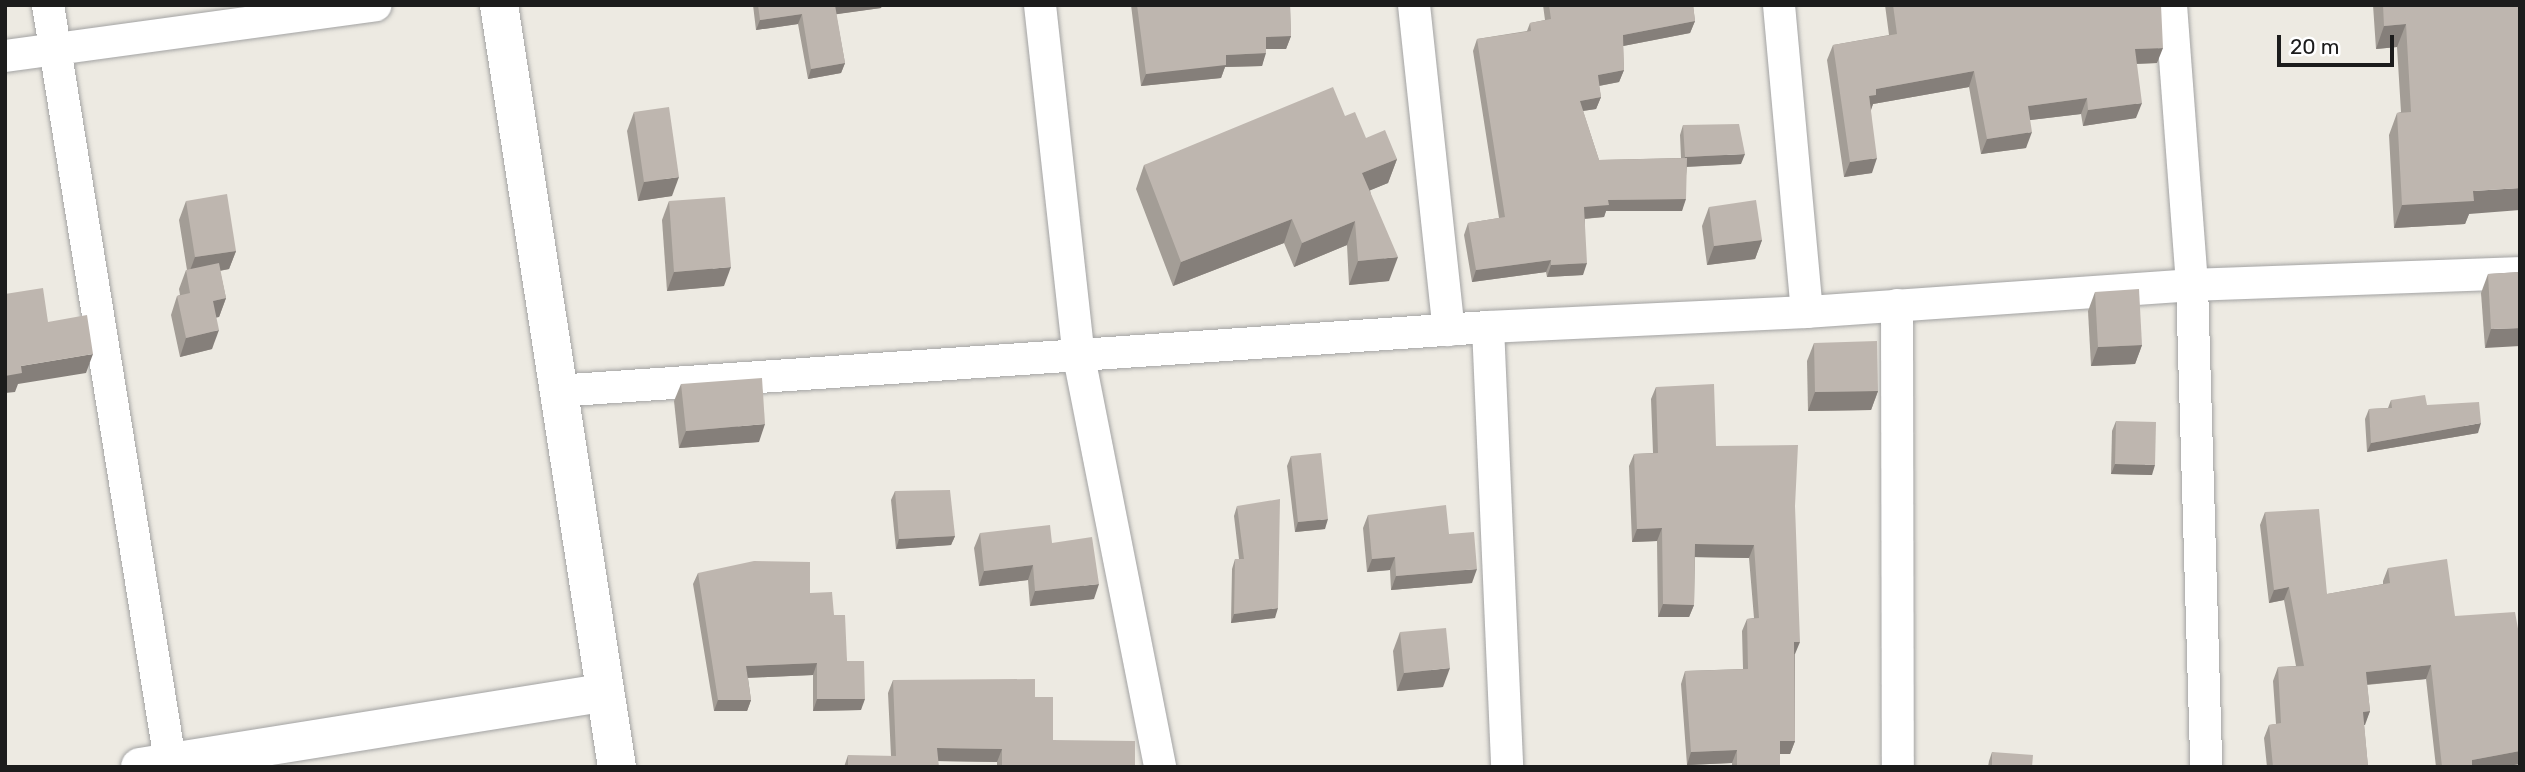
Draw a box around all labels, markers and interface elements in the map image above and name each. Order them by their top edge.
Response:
scale bar [2280,21,2397,65]
text: 20 m [2290,34,2339,59]

